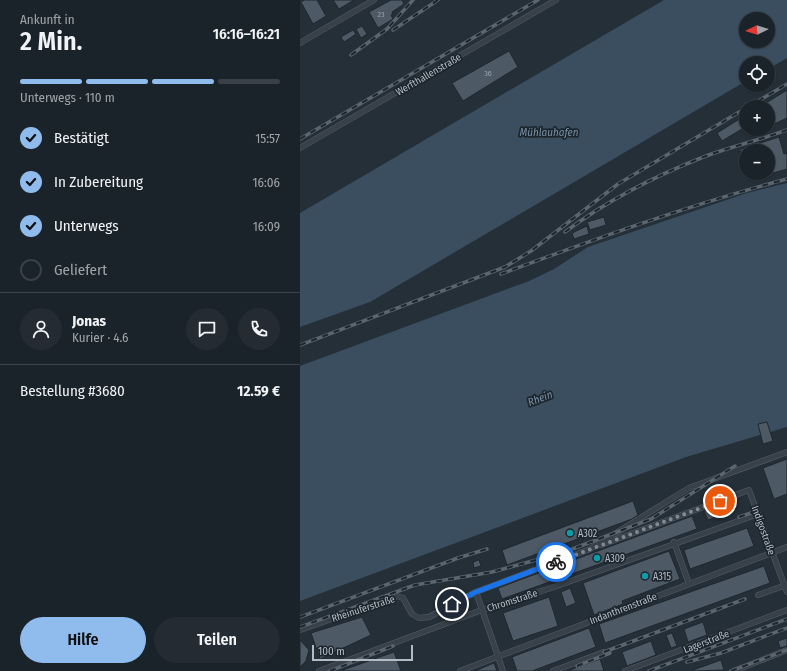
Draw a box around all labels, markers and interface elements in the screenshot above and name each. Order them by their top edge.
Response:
house number: 23 [377,10,385,19]
text: Ankunft in [20,12,75,27]
north arrow [739,12,775,48]
map controls [739,12,775,180]
text: 16:16–16:21 [213,25,280,43]
text: 2 Min. [20,26,82,57]
street label: Werfthallenstraße [394,51,463,98]
button: locate [739,56,775,92]
house number: 36 [484,69,492,78]
text: Unterwegs · 110 m [20,90,115,105]
button: + [739,100,775,136]
water label: Mühlauhafen [520,126,579,139]
icon: check [20,127,42,149]
text: Bestätigt [54,129,109,147]
text: 15:57 [255,131,280,146]
button: − [739,144,775,180]
icon: check [20,171,42,193]
text: In Zubereitung [54,173,143,191]
text: 16:06 [253,175,280,190]
icon: check [20,215,42,237]
text: Unterwegs [54,217,119,235]
text: 16:09 [253,219,280,234]
text: Geliefert [54,261,107,279]
button: person [20,308,62,350]
button: chat [186,308,228,350]
button: phone [238,308,280,350]
text: Jonas [72,312,106,330]
text: Kurier · 4.6 [72,330,129,345]
text: Bestellung #3680 [20,382,125,400]
text: 12.59 € [237,382,280,400]
water label: Rhein [526,388,555,409]
pin [703,484,737,518]
icon: bag [709,490,731,512]
street label: Indigostraße [749,504,778,557]
marker: A302 [565,528,575,538]
place label: A302 [578,528,598,540]
courier [536,542,576,582]
icon: bike [545,551,567,573]
marker: A309 [592,553,602,563]
place label: A309 [605,553,625,565]
marker: A315 [640,571,650,581]
place label: A315 [653,571,671,583]
pin [435,587,469,621]
street label: Chromstraße [486,587,539,615]
street label: Indanthrenstraße [588,591,659,627]
street label: Rheinuferstraße [330,593,397,625]
icon: home [441,593,463,615]
button: Hilfe [20,617,146,663]
button: Teilen [154,617,280,663]
street label: Lagerstraße [682,628,731,656]
scale bar [312,643,413,662]
text: 100 m [318,645,345,658]

